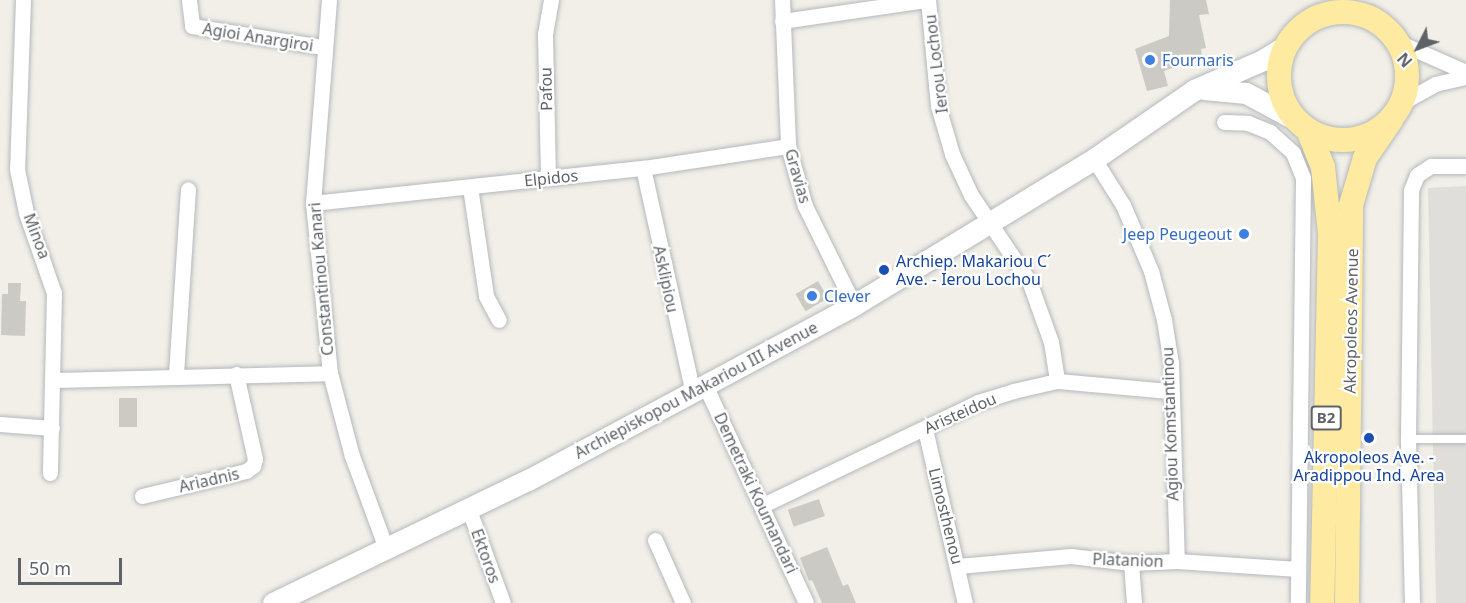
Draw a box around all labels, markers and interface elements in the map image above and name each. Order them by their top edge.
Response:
street label: Ierou Lochou [920,13,952,115]
north arrow [1388,18,1448,78]
street label: Agioi Anargiroi [201,19,315,55]
text: N [1392,48,1417,72]
place label: Fournaris [1162,50,1234,70]
marker: Fournaris [1143,53,1157,67]
street label: Pafou [536,67,556,111]
street label: Gravias [781,147,815,205]
street label: Elpidos [523,166,579,190]
street label: Constantinou Kanari [305,201,337,357]
street label: Minoa [20,211,54,261]
place label: Jeep Peugeout [1123,224,1232,244]
marker: Jeep Peugeout [1237,227,1251,241]
street label: Asklipiou [650,244,682,314]
street label: Akropoleos Avenue [1340,248,1362,394]
place label: Archiep. Makariou C´ Ave. - Ierou Lochou [896,251,1052,289]
marker: Archiep. Makariou C´ Ave. - Ierou Lochou [877,263,891,277]
place label: Clever [824,286,871,306]
marker: Clever [805,289,819,303]
street label: Archiepiskopou Makariou III Avenue [571,318,821,462]
street label: Agiou Komstantinou [1158,347,1182,501]
street label: Aristeidou [921,389,999,437]
road number: B2 [1310,406,1342,430]
street label: Demetraki Koumandari [710,409,802,577]
marker: Akropoleos Ave. - Aradippou Ind. Area [1362,431,1376,445]
place label: Akropoleos Ave. - Aradippou Ind. Area [1294,447,1444,485]
street label: Ariadnis [177,464,241,496]
street label: Limosthenou [925,466,967,566]
street label: Ektoros [467,526,505,586]
scale bar [21,546,124,584]
street label: Platanion [1092,549,1164,571]
text: 50 m [29,556,71,580]

